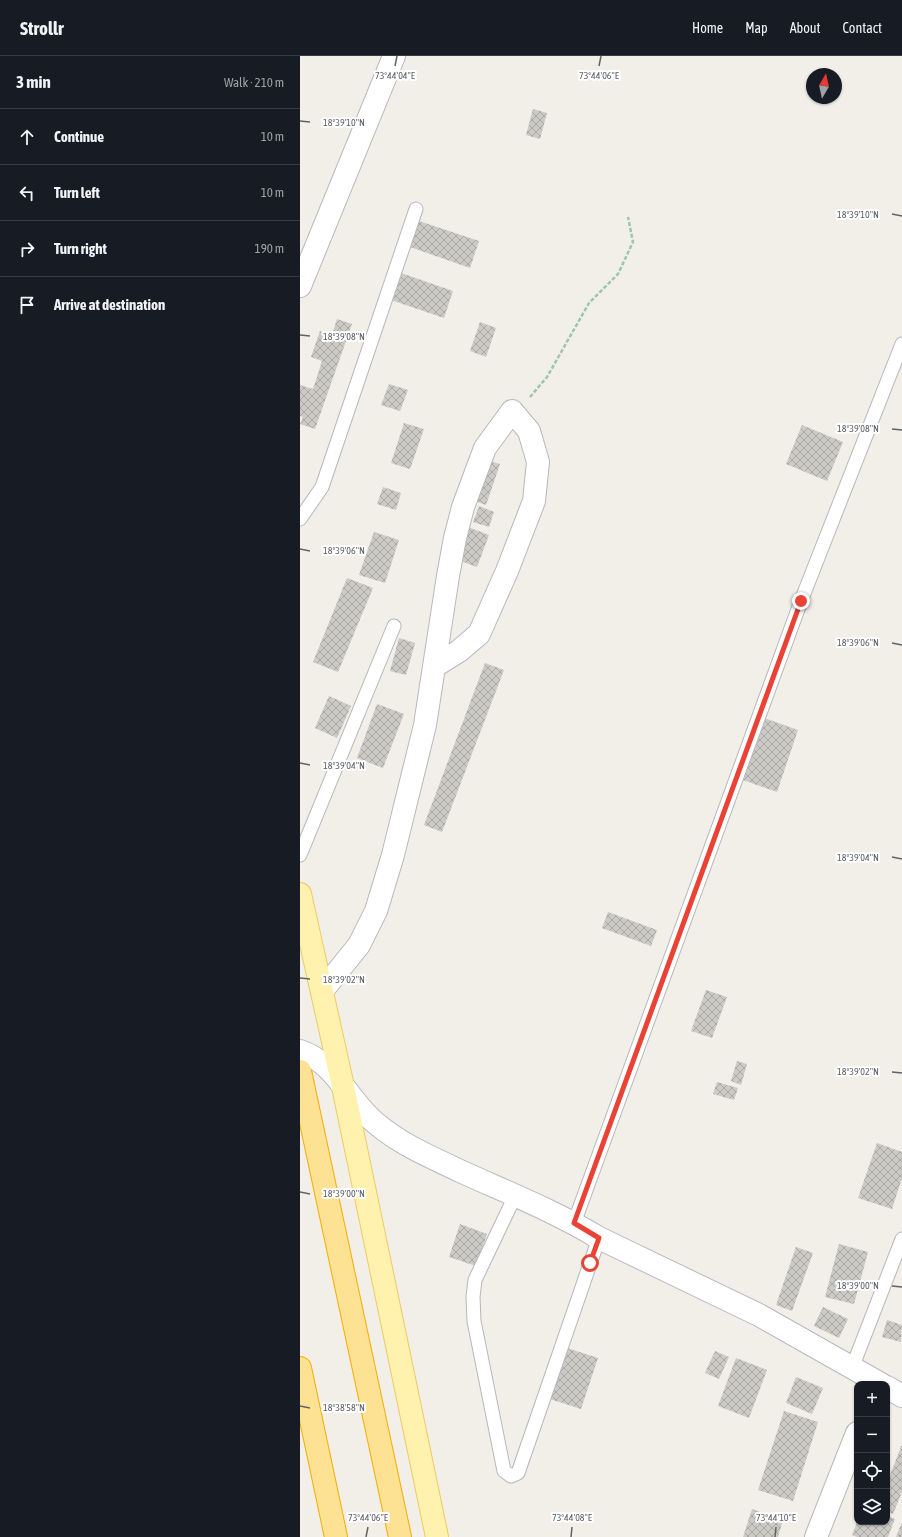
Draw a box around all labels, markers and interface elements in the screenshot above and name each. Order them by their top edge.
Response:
text: Strollr [20,17,64,39]
text: Home [692,20,723,36]
text: Map [745,20,768,36]
text: About [790,20,821,36]
text: Contact [843,20,882,36]
north arrow [806,68,842,104]
text: 73°44'04"E [375,70,416,81]
text: 73°44'06"E [579,70,620,81]
text: 3 min [16,72,51,92]
text: Walk · 210 m [224,75,284,90]
text: 18°39'10"N [323,117,365,128]
icon: ahead [16,126,38,148]
text: Continue [54,128,104,145]
text: 10 m [261,129,284,144]
icon: left [16,182,38,204]
text: Turn left [54,184,100,201]
text: 10 m [261,185,284,200]
text: 18°39'10"N [837,209,879,220]
icon: right [16,238,38,260]
text: Turn right [54,240,107,257]
text: 190 m [255,241,284,256]
icon: arrive [16,294,38,316]
text: Arrive at destination [54,296,165,313]
text: 18°39'08"N [323,331,365,342]
text: 18°39'08"N [837,423,879,434]
text: 18°39'06"N [323,545,365,556]
route end [792,592,810,610]
text: 18°39'06"N [837,637,879,648]
text: 18°39'04"N [323,760,365,771]
text: 18°39'04"N [837,852,879,863]
text: 18°39'02"N [323,974,365,985]
text: 18°39'02"N [837,1066,879,1077]
text: 18°39'00"N [323,1188,365,1199]
route start [581,1254,599,1272]
text: 18°39'00"N [837,1280,879,1291]
map controls [854,1381,890,1525]
button: + [854,1381,890,1417]
text: 18°38'58"N [323,1402,365,1413]
button: − [854,1417,890,1453]
button: locate [854,1453,890,1489]
button: layers [854,1489,890,1525]
text: 73°44'06"E [348,1512,389,1523]
text: 73°44'08"E [552,1512,593,1523]
text: 73°44'10"E [756,1512,797,1523]

